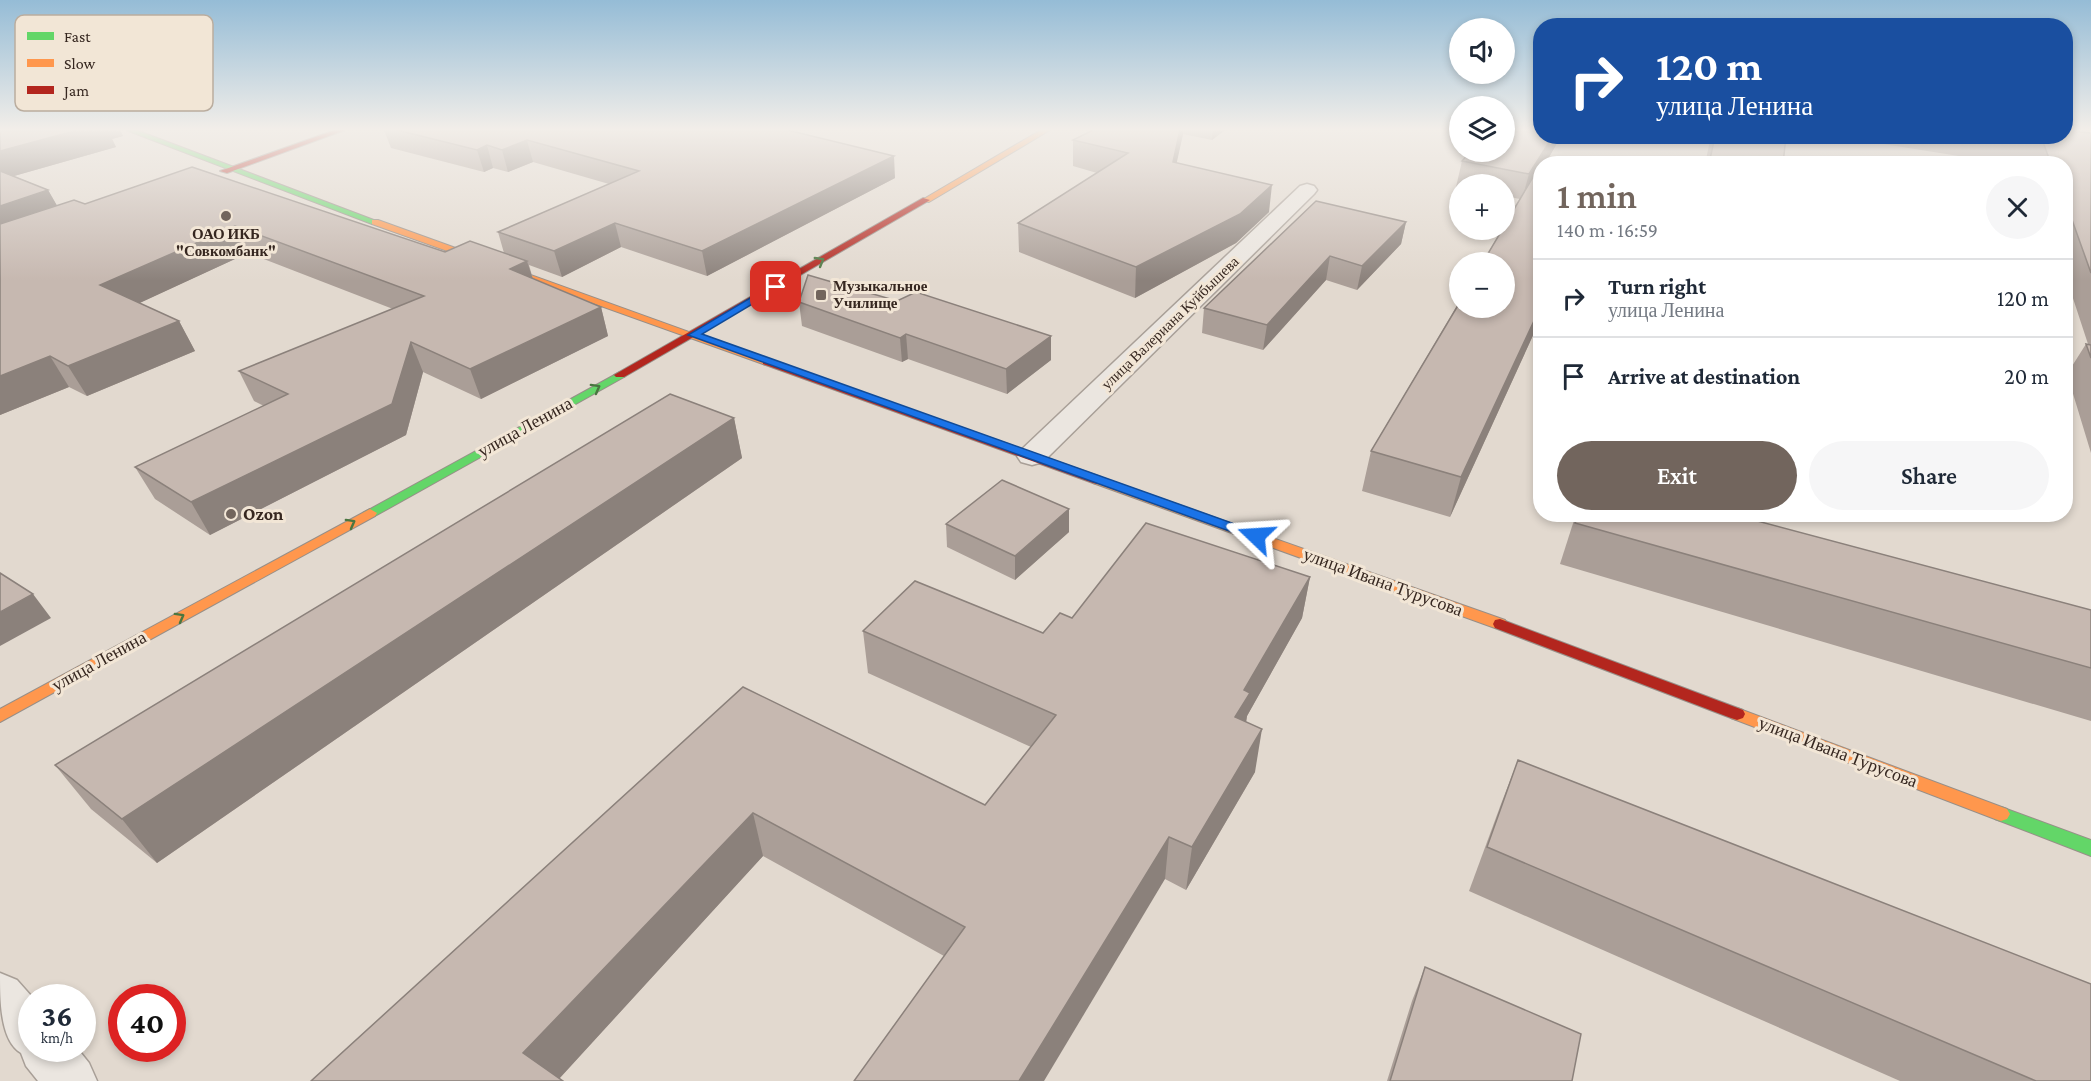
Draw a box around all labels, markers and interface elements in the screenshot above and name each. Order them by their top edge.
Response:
legend [15,15,213,111]
map controls [1449,18,1515,318]
button: sound [1449,18,1515,84]
text: Fast [64,28,91,45]
icon: right [1557,42,1635,120]
text: 120 m [1656,42,1762,89]
text: Slow [64,55,96,72]
text: Jam [62,82,89,100]
text: улица Ленина [1656,91,1813,121]
button: layers [1449,96,1515,162]
button: + [1449,174,1515,240]
text: 1 min [1557,176,1637,216]
button: close [1986,176,2049,239]
marker: ОАО ИКБ "Совкомбанк" [219,209,233,223]
text: 140 m · 16:59 [1557,219,1658,241]
place label: ОАО ИКБ "Совкомбанк" [176,226,276,259]
button: − [1449,252,1515,318]
street label: улица Валериана Куйбышева [1098,253,1242,393]
one-way arrow [814,257,824,268]
pin [750,261,801,312]
icon: arrive [759,270,792,303]
text: Turn right [1608,274,1706,299]
place label: Музыкальное Училище [833,278,928,311]
icon: right [1557,282,1590,315]
text: 120 m [1997,286,2049,311]
marker: Музыкальное Училище [814,288,828,302]
text: улица Ленина [1608,299,1724,321]
icon: arrive [1557,360,1590,393]
text: Arrive at destination [1608,364,1800,389]
text: 20 m [2004,364,2049,389]
one-way arrow [589,384,600,396]
street label: улица Ленина [474,393,576,461]
button: Exit [1557,441,1797,510]
button: Share [1809,441,2049,510]
place label: Ozon [243,504,284,524]
position arrow [1224,504,1288,568]
marker: Ozon [224,507,238,521]
one-way arrow [345,519,355,530]
street label: улица Ивана Турусова [1301,544,1465,620]
one-way arrow [174,613,184,624]
street label: улица Ленина [48,627,150,695]
street label: улица Ивана Турусова [1756,713,1920,791]
speed limit sign: 40 [108,984,186,1062]
text: 36 [41,999,73,1032]
text: km/h [41,1030,73,1046]

